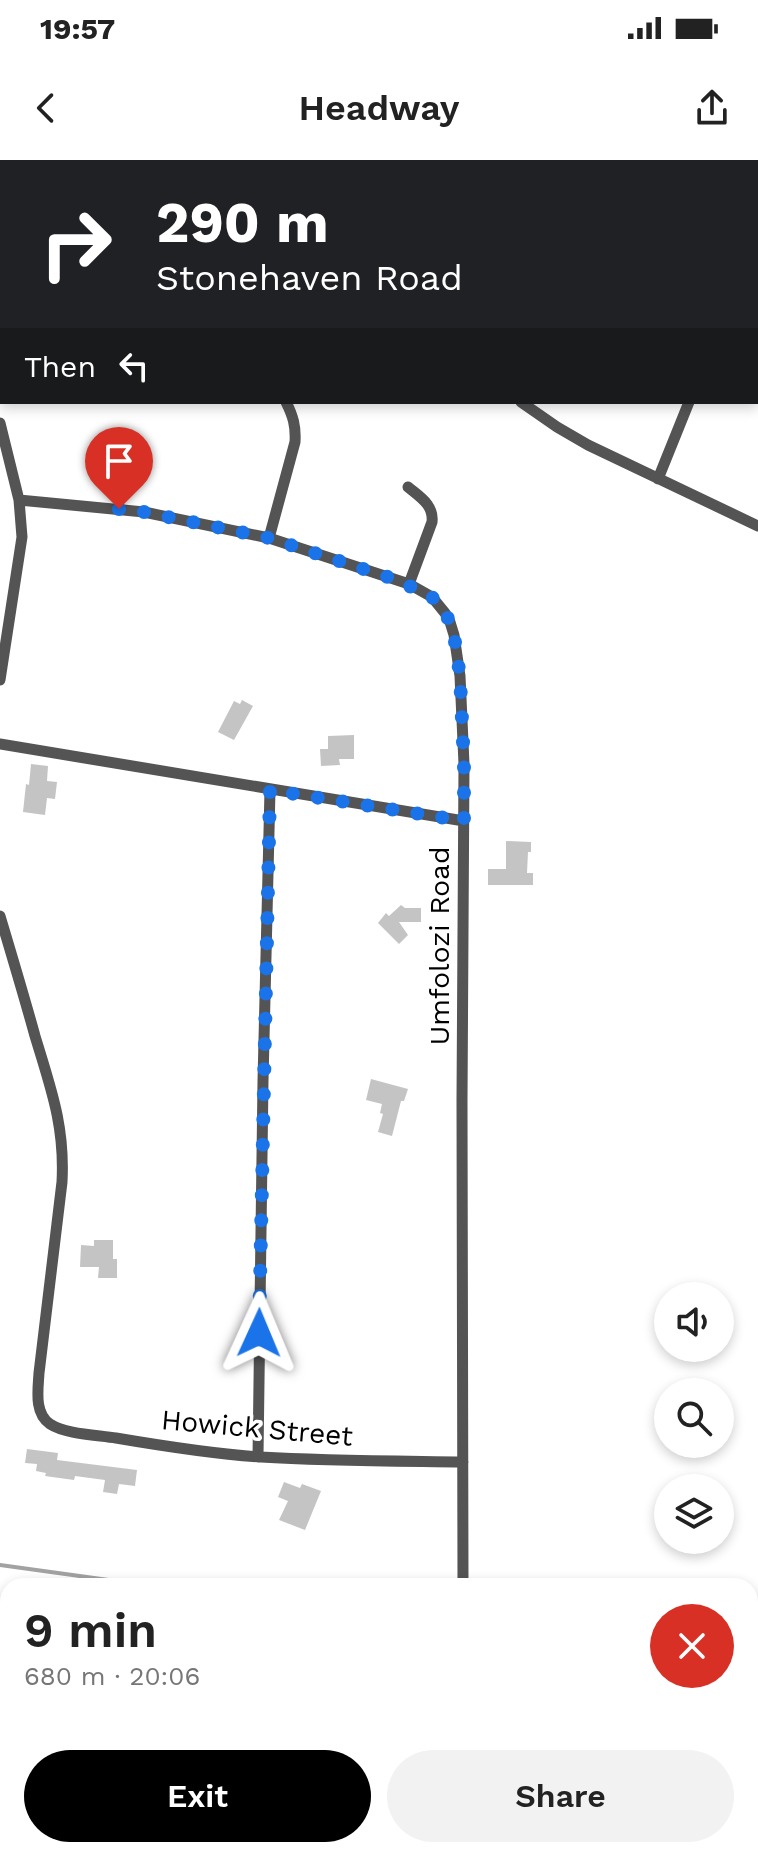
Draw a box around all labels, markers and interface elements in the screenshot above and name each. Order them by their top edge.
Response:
text: 19:57 [40,11,115,46]
icon: back [24,86,68,130]
icon: share [690,86,734,130]
text: Headway [299,87,459,129]
text: 290 m [156,190,329,256]
icon: right [24,192,128,296]
text: Stonehaven Road [156,257,463,299]
icon: left [112,344,156,388]
text: Then [24,349,96,384]
pin [85,427,153,509]
icon: arrive [97,439,141,483]
street label: Umfolozi Road [423,846,456,1046]
map controls [654,1282,734,1554]
button: sound [654,1282,734,1362]
position arrow [217,1291,301,1375]
button: search [654,1378,734,1458]
street label: Howick Street [160,1403,354,1453]
button: layers [654,1474,734,1554]
text: 9 min [24,1602,157,1659]
button: close [650,1604,734,1688]
text: 680 m · 20:06 [24,1661,200,1691]
button: Exit [24,1750,371,1842]
button: Share [387,1750,734,1842]

